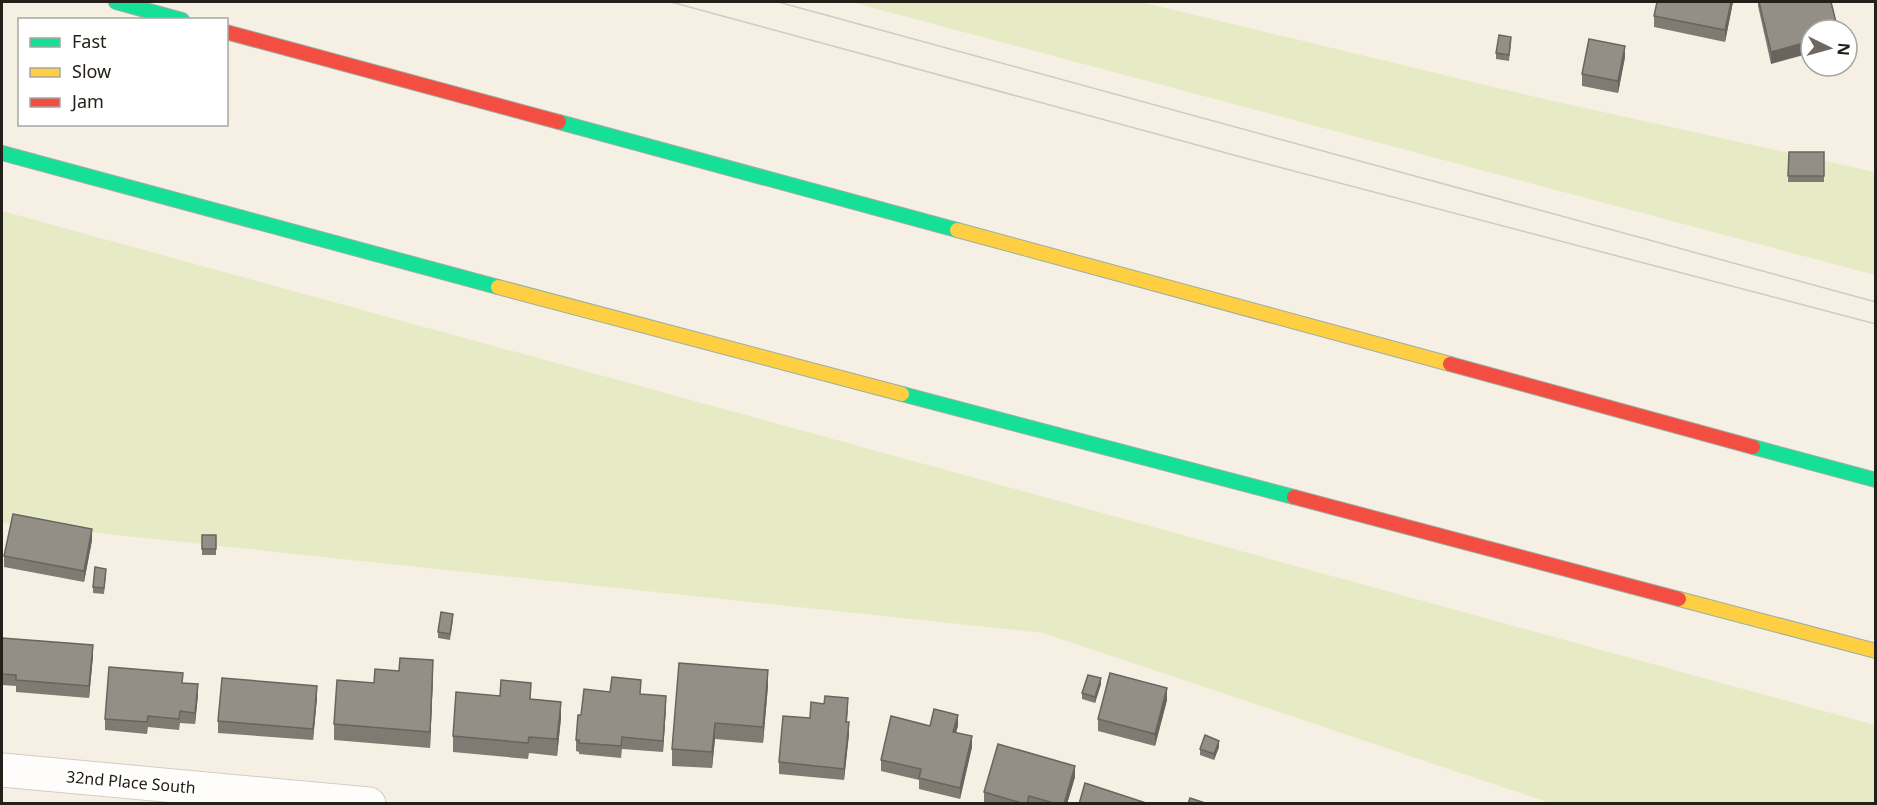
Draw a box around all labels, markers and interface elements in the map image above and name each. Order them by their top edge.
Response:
legend [18,18,228,126]
north arrow [1799,18,1859,78]
text: Fast [72,29,107,53]
text: N [1832,42,1855,57]
text: Slow [72,59,111,83]
text: Jam [70,89,104,113]
street label: 32nd Place South [65,765,197,799]

